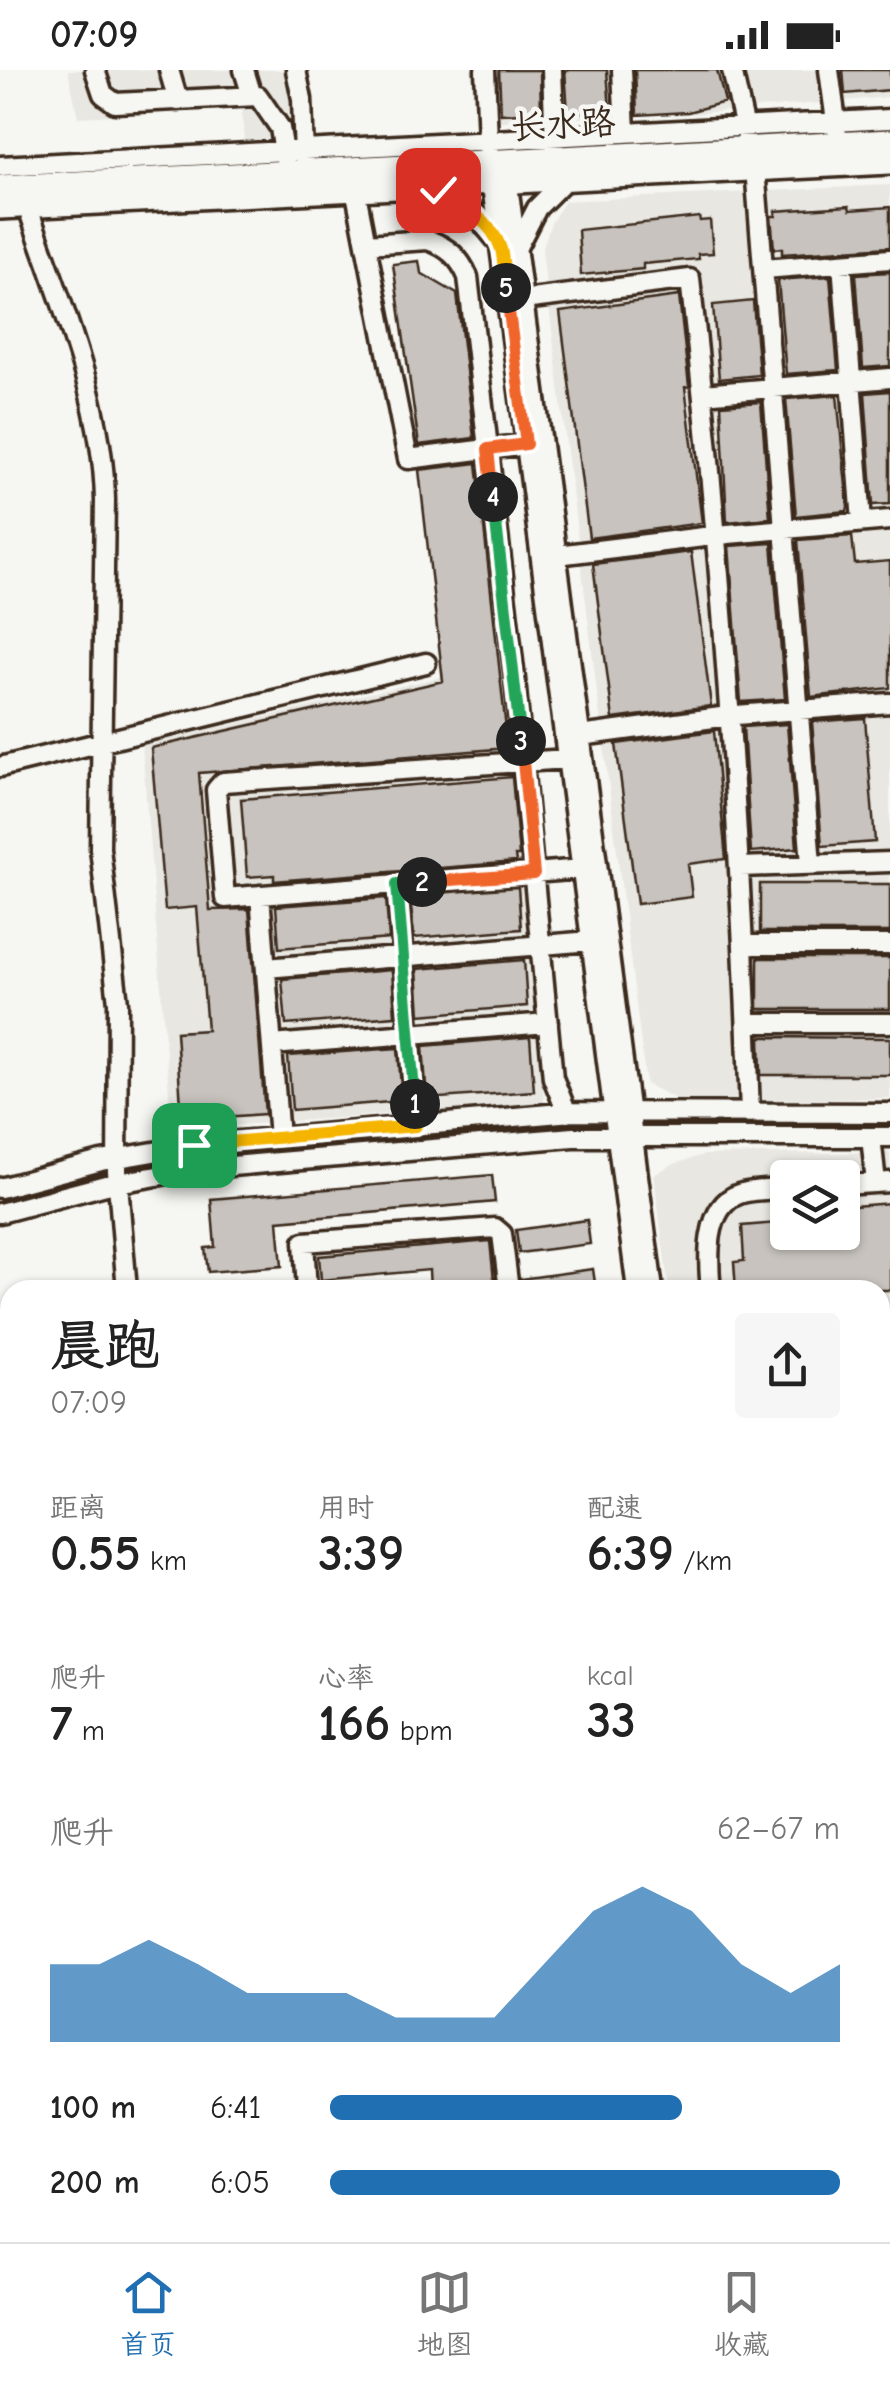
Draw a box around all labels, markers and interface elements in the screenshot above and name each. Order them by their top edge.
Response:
text: 07:09 [50,13,138,57]
street label: 长水路 [510,101,617,148]
pin [396,148,481,233]
icon: check [411,163,466,218]
pin: 5 [481,263,531,313]
text: 5 [499,272,513,304]
pin: 4 [468,472,518,522]
text: 4 [486,481,500,513]
pin: 3 [496,716,546,766]
text: 3 [514,725,528,757]
pin: 2 [397,857,447,907]
text: 2 [415,866,429,898]
pin: 1 [390,1079,440,1129]
text: 1 [409,1088,421,1120]
pin [152,1103,237,1188]
icon: arrive [167,1118,222,1173]
map controls [770,1160,860,1250]
button: layers [770,1160,860,1250]
button: share [735,1313,840,1418]
text: 晨跑 [50,1314,160,1378]
text: 07:09 [50,1384,127,1421]
text: 距离 [50,1492,106,1524]
text: 用时 [318,1492,374,1524]
text: 配速 [587,1492,643,1524]
text: 0.55 [50,1525,141,1583]
text: 3:39 [318,1525,404,1583]
text: 6:39 [587,1525,674,1583]
text: km [141,1545,187,1577]
text: /km [674,1545,732,1577]
text: kcal [587,1660,634,1692]
text: 爬升 [50,1662,106,1694]
text: 心率 [318,1662,374,1694]
text: 33 [587,1692,636,1750]
text: 7 [50,1695,73,1753]
text: 166 [318,1695,390,1753]
text: m [73,1715,105,1747]
text: bpm [390,1715,453,1747]
text: 62–67 m [717,1810,840,1847]
text: 爬升 [50,1814,114,1851]
text: 100 m [50,2089,136,2126]
text: 6:41 [210,2089,261,2126]
text: 200 m [50,2164,139,2201]
text: 6:05 [210,2164,270,2201]
tab: 首页 [120,2265,176,2362]
tab: 地图 [417,2265,473,2362]
tab: 收藏 [714,2265,770,2362]

